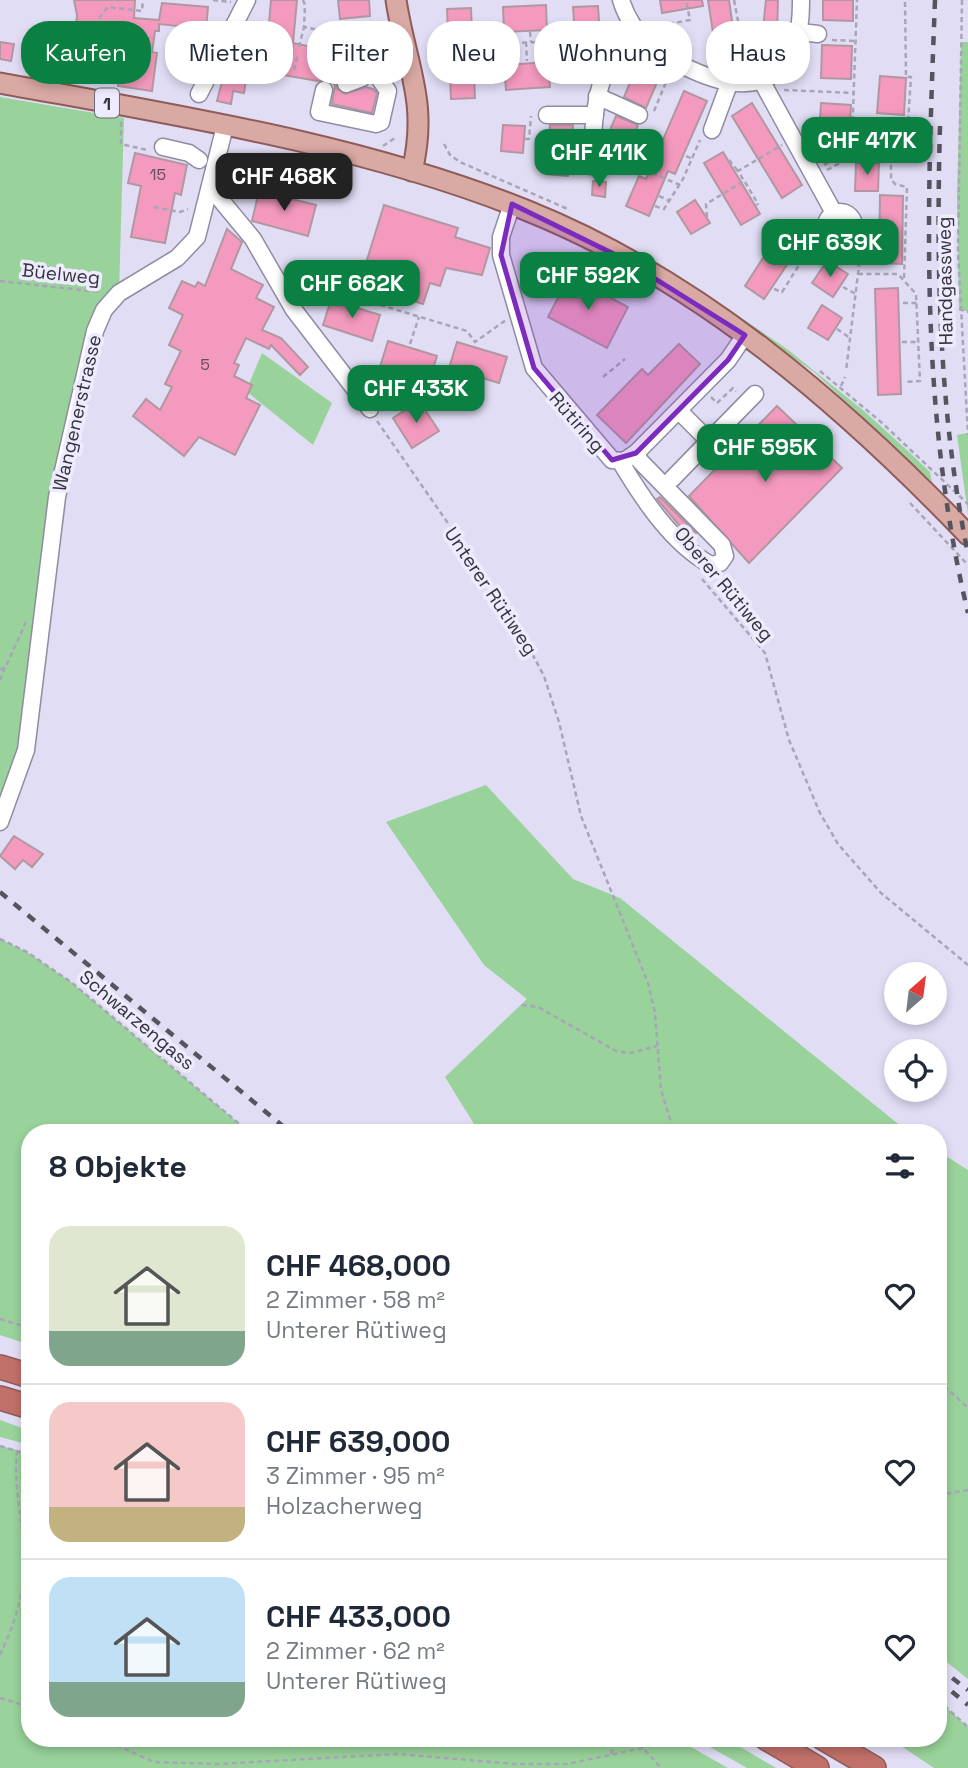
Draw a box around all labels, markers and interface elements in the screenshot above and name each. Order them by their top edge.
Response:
chip: Kaufen [21,21,151,84]
chip: Mieten [165,21,293,84]
chip: Filter [307,21,413,84]
chip: Neu [427,21,520,84]
chip: Wohnung [534,21,692,84]
chip: Haus [706,21,810,84]
road number: 1 [95,88,119,118]
pin: CHF 417K [795,118,939,177]
text: CHF 417K [817,125,917,155]
pin: CHF 411K [527,130,671,189]
text: CHF 411K [551,137,647,167]
pin: CHF 468K [212,154,356,213]
text: CHF 468K [231,161,337,191]
house number: 15 [150,164,166,185]
street label: Handgassweg [931,216,959,346]
pin: CHF 639K [758,219,902,279]
text: CHF 639K [778,227,882,257]
pin: CHF 592K [516,252,660,312]
street label: Büelweg [21,257,101,291]
pin: CHF 662K [280,260,424,320]
text: CHF 592K [536,260,640,290]
text: CHF 662K [300,268,404,298]
street label: Wangenerstrasse [47,332,107,494]
house number: 5 [200,354,210,375]
pin: CHF 433K [344,366,488,425]
text: CHF 433K [363,373,469,403]
street label: Rütiring [544,386,610,458]
pin: CHF 595K [693,424,837,484]
text: CHF 595K [713,432,817,462]
street label: Unterer Rütiweg [439,522,543,660]
street label: Oberer Rütiweg [669,522,779,646]
north arrow [884,962,947,1026]
map controls [884,962,947,1102]
street label: Schwarzengass [74,964,200,1076]
button: locate [884,1039,947,1102]
text: 8 Objekte [49,1147,187,1186]
icon: filters [881,1147,919,1185]
text: CHF 468,000 [266,1246,451,1285]
icon: home [105,1254,189,1338]
icon: heart [881,1277,919,1315]
text: 2 Zimmer · 58 m² [266,1285,445,1315]
text: Unterer Rütiweg [266,1315,447,1345]
text: CHF 639,000 [266,1422,450,1461]
icon: home [105,1430,189,1514]
icon: heart [881,1453,919,1491]
text: 3 Zimmer · 95 m² [266,1461,445,1491]
text: Holzacherweg [266,1491,423,1521]
text: CHF 433,000 [266,1597,451,1636]
icon: home [105,1605,189,1689]
icon: heart [881,1628,919,1666]
text: 2 Zimmer · 62 m² [266,1636,445,1666]
text: Unterer Rütiweg [266,1666,447,1696]

